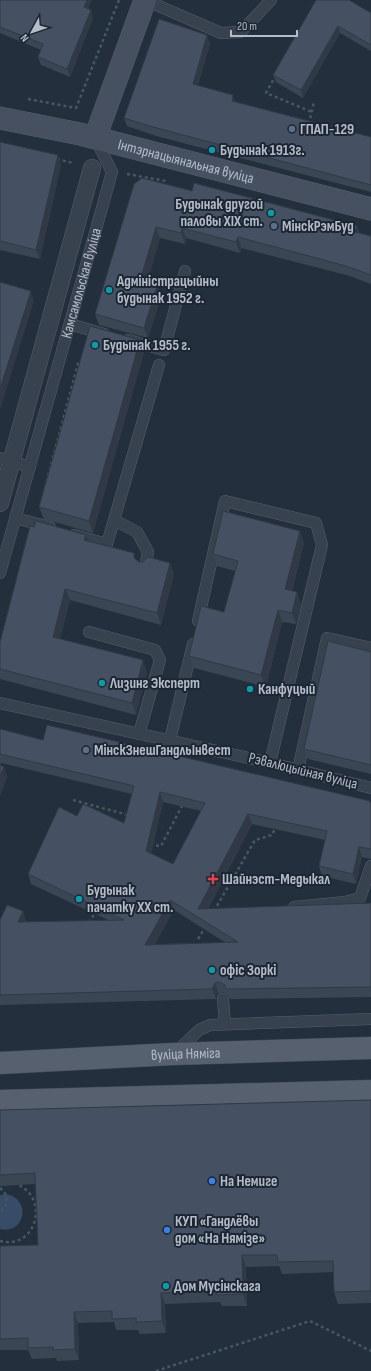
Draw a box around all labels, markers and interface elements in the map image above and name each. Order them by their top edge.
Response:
north arrow [12,12,52,52]
scale bar [231,12,297,38]
text: 20 m [237,19,257,34]
text: N [18,32,32,45]
place label: ГПАП-129 [300,120,354,139]
marker: ГПАП-129 [287,124,297,134]
street label: Інтэрнацыянальная вуліца [116,135,256,188]
place label: Будынак 1913г. [220,141,305,160]
marker: Будынак 1913г. [207,145,217,155]
place label: Будынак другой паловы XIX ст. [175,195,263,231]
marker: Будынак другой паловы XIX ст. [266,208,276,218]
place label: МінскРэмБуд [282,217,354,236]
marker: МінскРэмБуд [269,221,279,231]
street label: Камсамольская вуліца [57,226,105,340]
place label: Адміністрацыйны будынак 1952 г. [116,272,218,308]
marker: Адміністрацыйны будынак 1952 г. [104,285,114,295]
place label: Будынак 1955 г. [103,336,191,355]
marker: Будынак 1955 г. [90,340,100,350]
place label: Лизинг Эксперт [109,674,200,693]
marker: Лизинг Эксперт [97,678,107,688]
place label: Канфуцый [258,680,315,699]
marker: Канфуцый [245,684,255,694]
place label: МінскЗнешГандльІнвест [94,741,231,760]
marker: МінскЗнешГандльІнвест [81,745,91,755]
street label: Рэвалюцыйная вуліца [247,748,360,794]
place label: Шайнэст-Медыкал [222,870,330,889]
marker: Шайнэст-Медыкал [207,873,219,885]
place label: Будынак пачатку XX ст. [87,881,173,917]
marker: Будынак пачатку XX ст. [74,894,84,904]
place label: офіс Зоркі [220,961,276,980]
marker: офіс Зоркі [207,965,217,975]
street label: вуліца Няміга [151,1043,221,1065]
place label: На Немиге [220,1172,277,1191]
marker: На Немиге [207,1176,217,1186]
place label: КУП «Гандлёвы дом «На Нямізе» [175,1212,265,1248]
marker: КУП «Гандлёвы дом «На Нямізе» [162,1225,172,1235]
place label: Дом Мусінскага [174,1277,261,1296]
marker: Дом Мусінскага [161,1281,171,1291]

